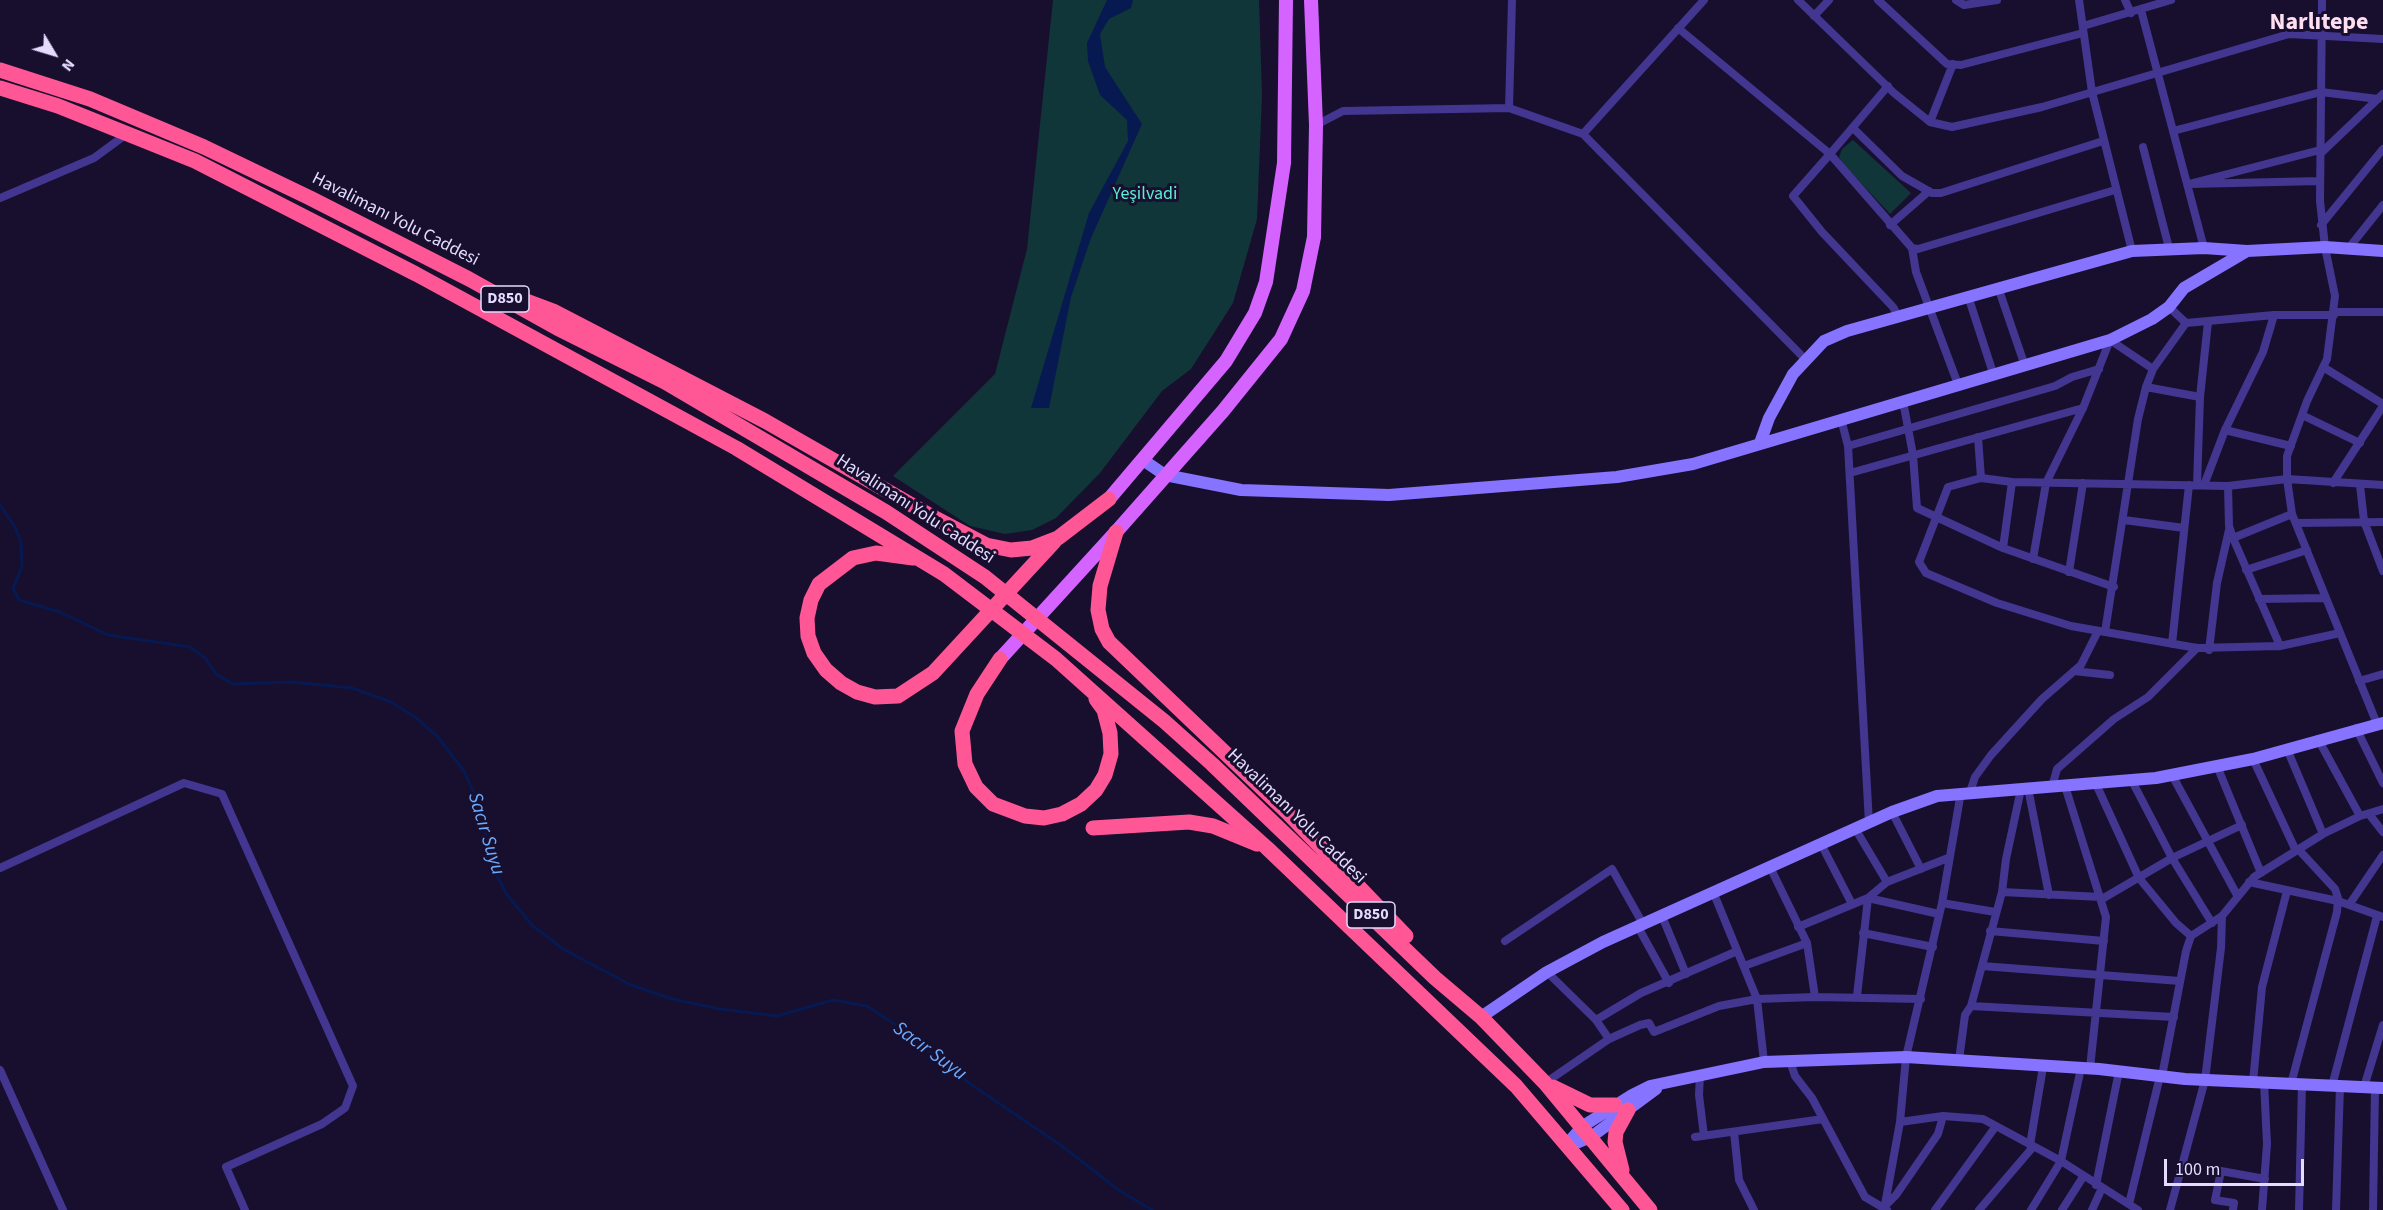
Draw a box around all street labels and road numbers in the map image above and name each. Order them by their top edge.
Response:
street label: Havalimanı Yolu Caddesi [308,168,482,272]
road number: D850 [481,286,529,312]
street label: Havalimanı Yolu Caddesi [832,451,998,569]
street label: Havalimanı Yolu Caddesi [1222,745,1370,889]
road number: D850 [1347,902,1395,928]

